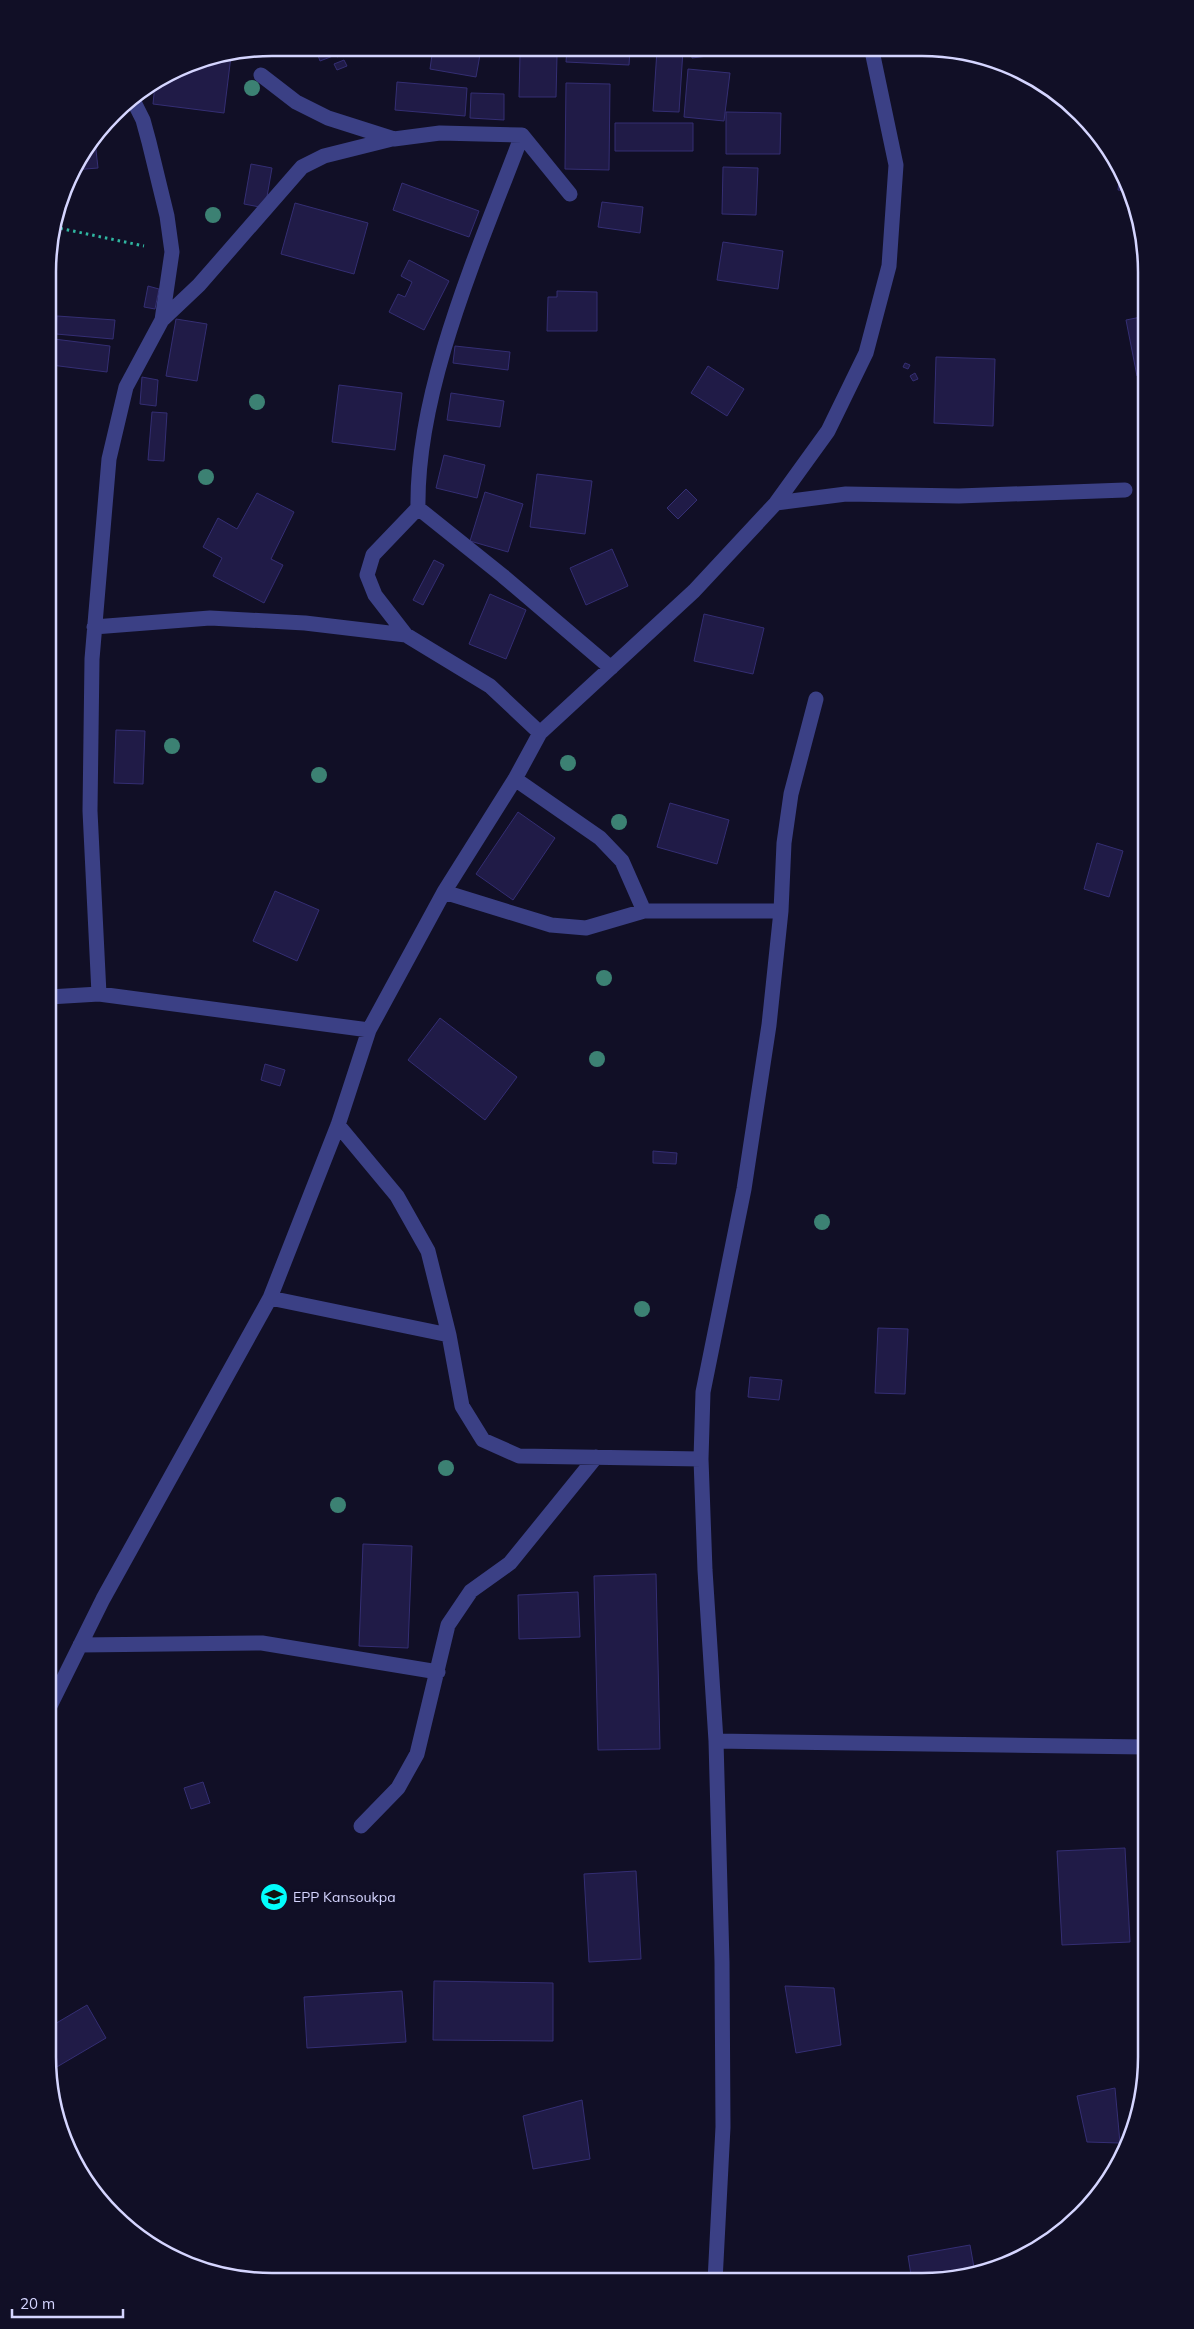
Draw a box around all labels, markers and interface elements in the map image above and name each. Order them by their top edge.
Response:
school or university icon: EPP Kansoukpa [259,1882,289,1912]
place label: EPP Kansoukpa [293,1888,396,1906]
scale bar [12,2286,124,2318]
text: 20 m [20,2294,55,2313]

